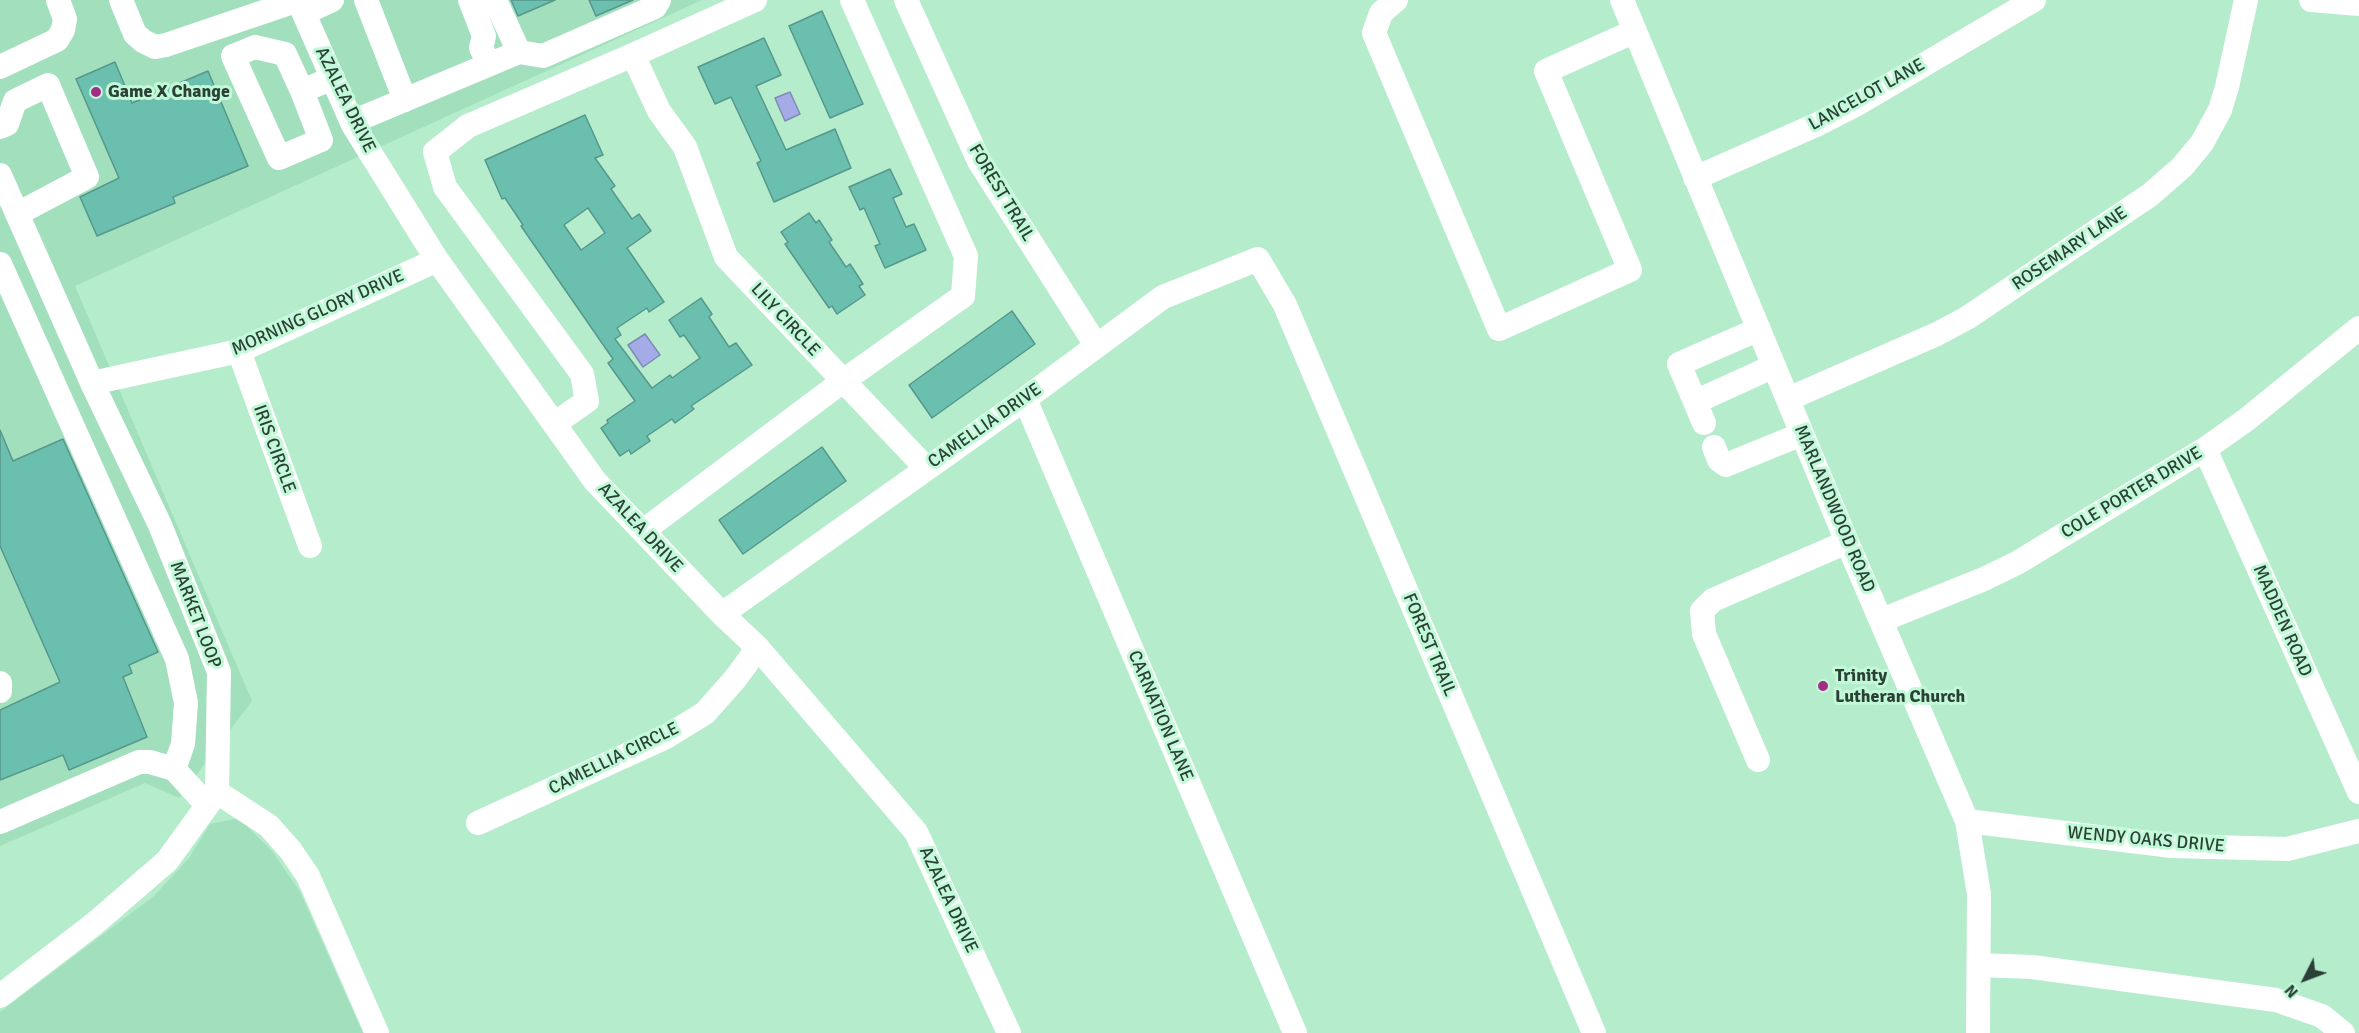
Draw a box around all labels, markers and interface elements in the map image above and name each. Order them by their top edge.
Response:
street label: AZALEA DRIVE [310,44,380,156]
street label: LANCELOT LANE [1805,54,1929,136]
place label: Game X Change [108,81,230,103]
marker: Game X Change [89,85,103,99]
street label: FOREST TRAIL [963,140,1039,246]
street label: ROSEMARY LANE [2008,203,2132,295]
street label: MORNING GLORY DRIVE [228,265,408,361]
street label: LILY CIRCLE [746,279,824,361]
street label: CAMELLIA DRIVE [924,379,1046,473]
street label: IRIS CIRCLE [248,402,300,496]
street label: MARLANDWOOD ROAD [1789,422,1879,596]
street label: COLE PORTER DRIVE [2058,442,2206,544]
street label: AZALEA DRIVE [593,479,687,577]
street label: MARKET LOOP [165,558,225,672]
street label: MADDEN ROAD [2248,562,2316,680]
street label: FOREST TRAIL [1398,590,1460,700]
street label: CARNATION LANE [1123,648,1197,784]
place label: Trinity Lutheran Church [1835,665,1965,708]
marker: Trinity Lutheran Church [1816,679,1830,693]
street label: CAMELLIA CIRCLE [545,718,683,800]
street label: WENDY OAKS DRIVE [2066,822,2226,858]
street label: AZALEA DRIVE [914,843,982,957]
north arrow [2275,949,2335,1009]
text: N [2280,980,2303,1002]

